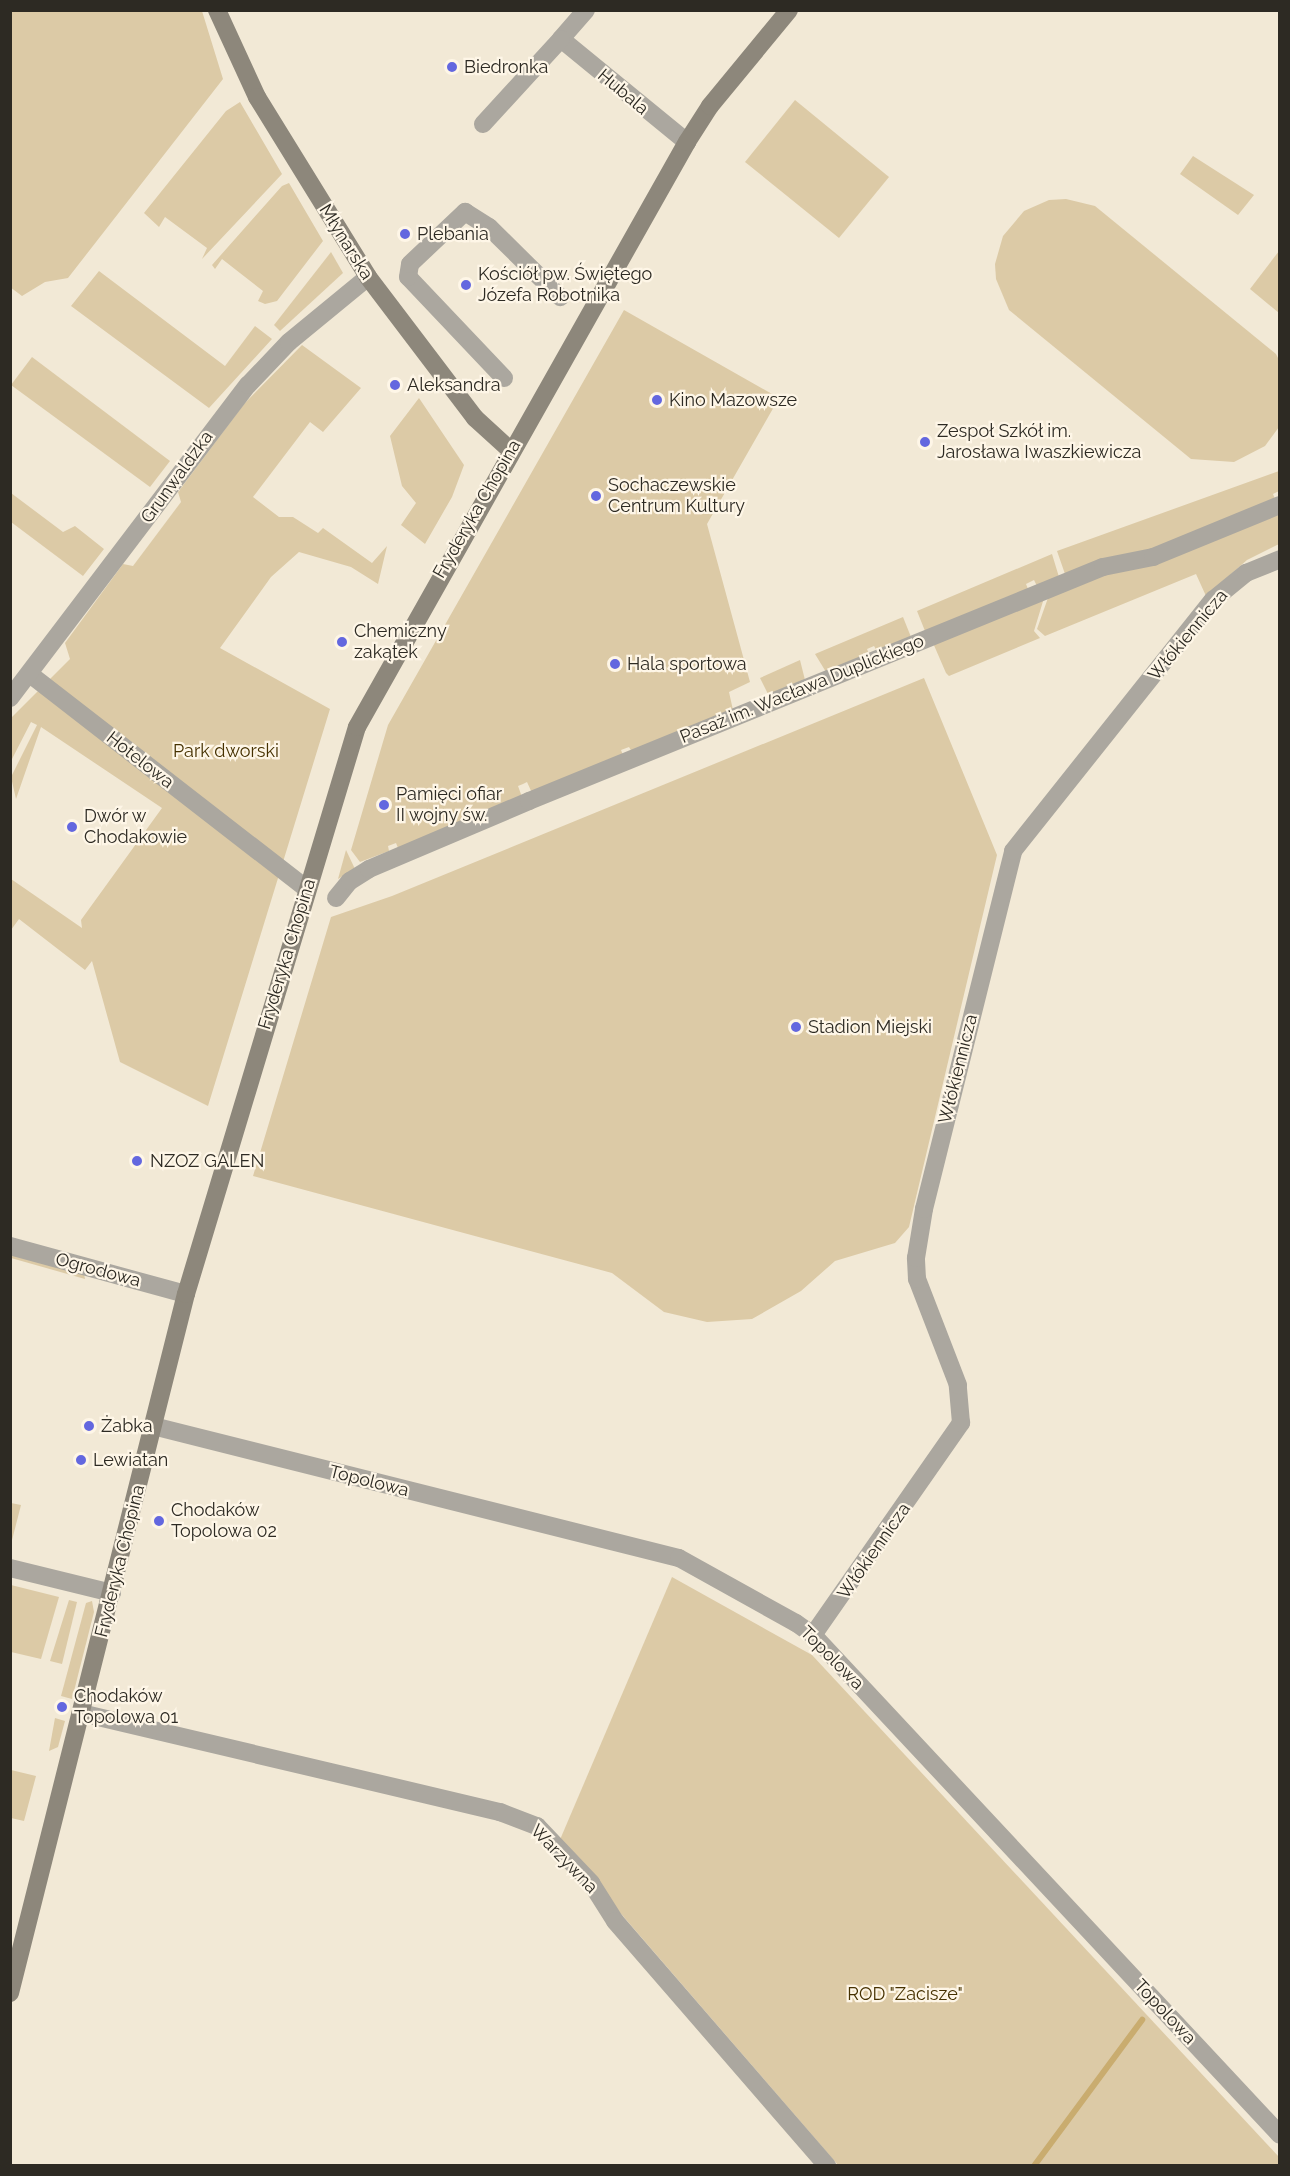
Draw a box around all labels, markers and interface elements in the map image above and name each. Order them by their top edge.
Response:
place label: Biedronka [464,56,548,78]
marker: Biedronka [445,60,459,74]
street label: Hubala [593,65,653,119]
street label: Młynarska [314,200,378,284]
place label: Plebania [417,223,489,245]
marker: Plebania [398,227,412,241]
place label: Kościół pw. Świętego Józefa Robotnika [478,264,653,306]
marker: Kościół pw. Świętego Józefa Robotnika [459,278,473,292]
place label: Aleksandra [407,374,500,396]
marker: Aleksandra [388,378,402,392]
place label: Kino Mazowsze [669,389,797,411]
marker: Kino Mazowsze [650,393,664,407]
place label: Zespoł Szkół im. Jarosława Iwaszkiewicza [937,421,1141,464]
street label: Grunwaldzka [136,427,218,527]
marker: Zespoł Szkół im. Jarosława Iwaszkiewicza [918,435,932,449]
street label: Fryderyka Chopina [429,436,525,582]
place label: Sochaczewskie Centrum Kultury [608,475,745,518]
marker: Sochaczewskie Centrum Kultury [589,489,603,503]
street label: Włókiennicza [1144,585,1232,685]
place label: Chemiczny zakątek [354,621,447,664]
street label: Pasaż im. Wacława Duplickiego [677,630,927,748]
marker: Chemiczny zakątek [335,635,349,649]
place label: Hala sportowa [627,653,747,675]
marker: Hala sportowa [608,657,622,671]
street label: Hotelowa [102,727,178,793]
park label: Park dworski [173,740,279,762]
place label: Pamięci ofiar II wojny św. [396,784,502,826]
marker: Pamięci ofiar II wojny św. [377,798,391,812]
place label: Dwór w Chodakowie [84,806,187,848]
marker: Dwór w Chodakowie [65,820,79,834]
street label: Fryderyka Chopina [254,876,320,1032]
street label: Włókiennicza [934,1012,982,1126]
place label: Stadion Miejski [808,1016,932,1038]
marker: Stadion Miejski [789,1020,803,1034]
place label: NZOZ GALEN [150,1150,264,1172]
marker: NZOZ GALEN [128,1152,146,1170]
street label: Ogrodowa [53,1248,143,1292]
place label: Żabka [101,1415,153,1437]
marker: Żabka [82,1419,96,1433]
place label: Lewiatan [93,1449,168,1471]
marker: Lewiatan [74,1453,88,1467]
street label: Topolowa [327,1461,411,1501]
street label: Fryderyka Chopina [91,1483,149,1639]
street label: Włókiennicza [833,1499,915,1603]
place label: Chodaków Topolowa 02 [171,1500,277,1543]
marker: Chodaków Topolowa 02 [152,1514,166,1528]
street label: Topolowa [796,1622,868,1694]
place label: Chodaków Topolowa 01 [74,1686,178,1728]
marker: Chodaków Topolowa 01 [55,1700,69,1714]
street label: Warzywna [526,1820,602,1898]
street label: Topolowa [1129,1975,1201,2049]
park label: ROD "Zacisze" [847,1983,963,2005]

